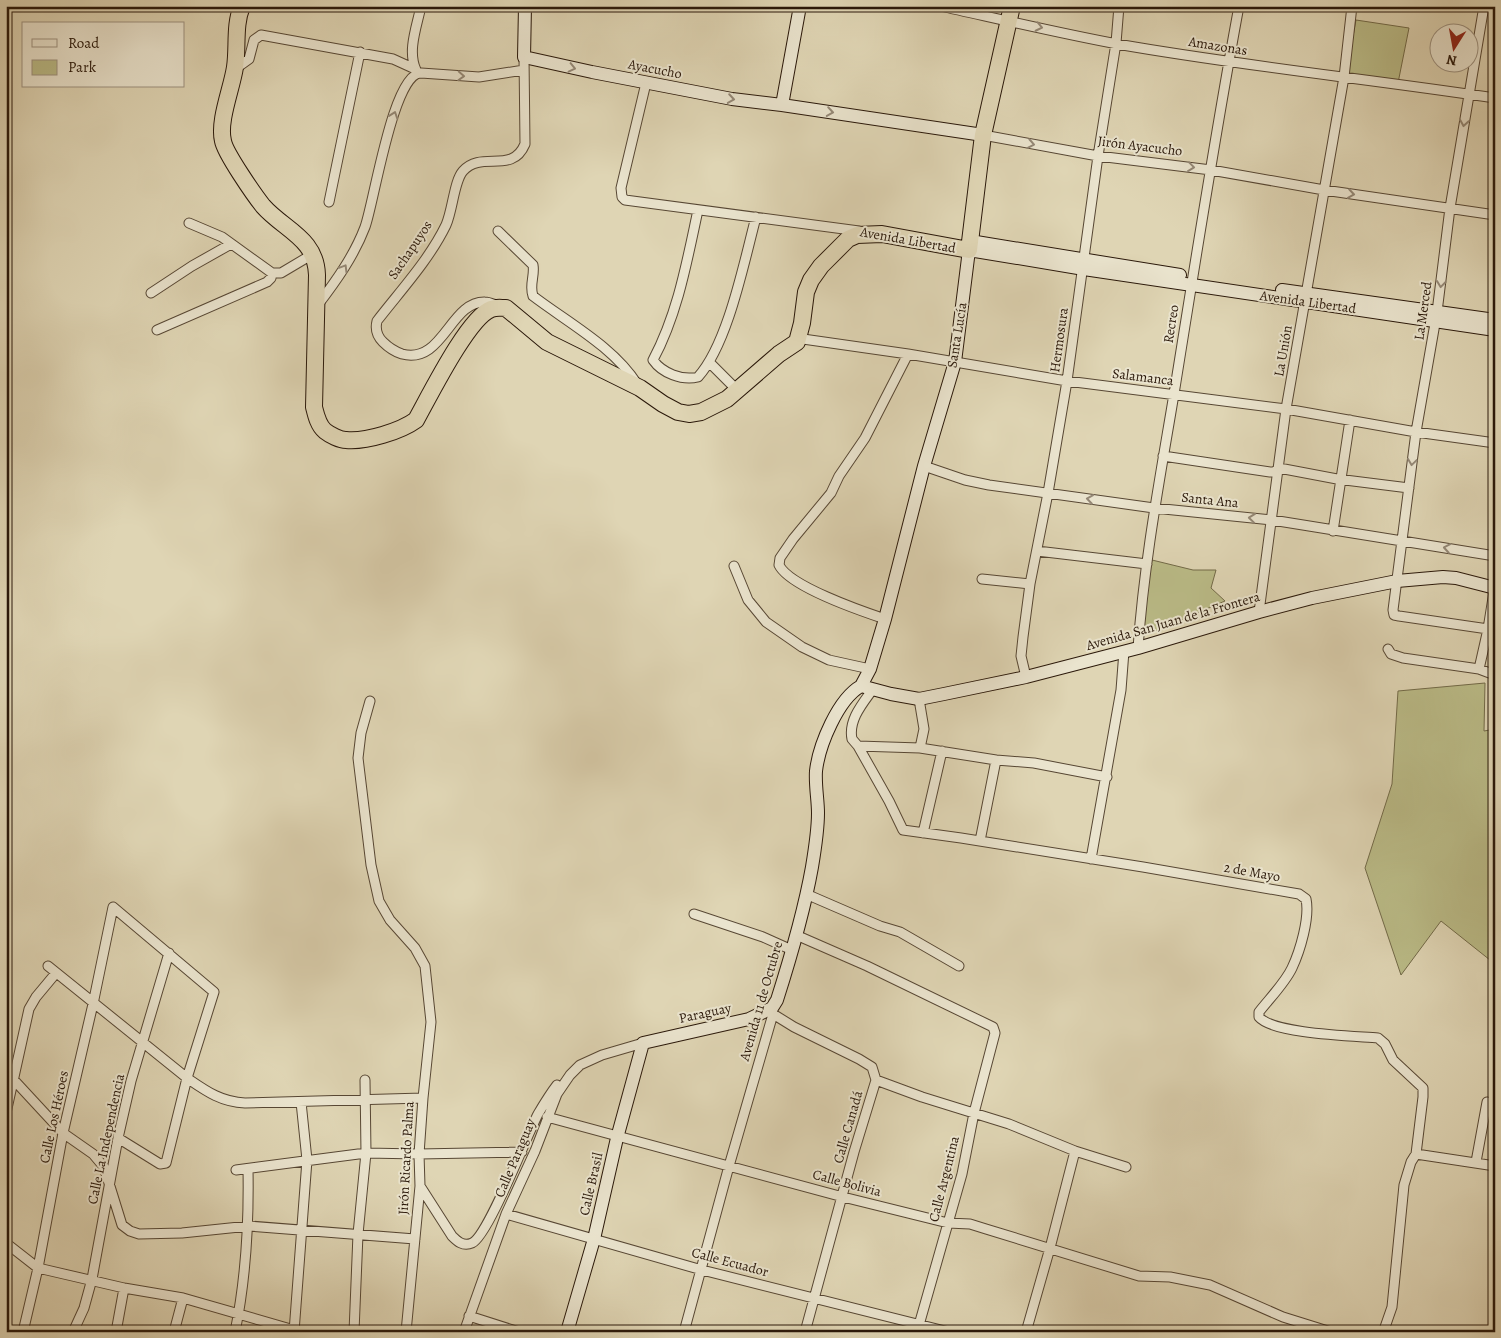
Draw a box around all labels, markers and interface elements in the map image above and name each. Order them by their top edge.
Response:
legend [22,22,185,88]
one-way arrow [1034,22,1043,32]
north arrow [1428,22,1478,72]
street label: Amazonas [1186,32,1249,60]
text: Road [68,33,100,53]
text: N [1445,50,1458,71]
street label: Ayacucho [626,54,684,84]
text: Park [68,57,97,77]
one-way arrow [567,62,576,72]
one-way arrow [458,71,466,82]
one-way arrow [727,93,736,103]
one-way arrow [826,106,835,116]
one-way arrow [388,111,398,119]
one-way arrow [1460,119,1470,128]
street label: Jirón Ayacucho [1097,131,1183,161]
one-way arrow [1026,138,1035,148]
one-way arrow [1188,161,1196,172]
one-way arrow [1348,188,1356,199]
street label: Sachapuyos [383,217,437,283]
street label: Avenida Libertad [858,222,958,258]
one-way arrow [337,265,347,274]
street label: La Merced [1409,280,1437,342]
one-way arrow [1436,280,1447,288]
street label: Avenida Libertad [1258,286,1358,318]
street label: Santa Lucía [942,300,972,369]
street label: Recreo [1159,303,1183,345]
street label: Hermosura [1045,306,1073,374]
street label: La Unión [1269,323,1297,378]
street label: Salamanca [1111,364,1175,390]
one-way arrow [1407,458,1418,466]
street label: Santa Ana [1180,488,1240,512]
one-way arrow [1086,494,1095,504]
one-way arrow [1247,513,1255,524]
one-way arrow [1442,544,1451,554]
street label: Avenida San Juan de la Frontera [1083,587,1263,655]
street label: 2 de Mayo [1222,858,1282,886]
street label: Avenida 11 de Octubre [735,939,787,1064]
street label: Paraguay [677,998,734,1028]
street label: Calle Los Héroes [35,1069,73,1165]
street label: Calle La Independencia [83,1071,129,1206]
street label: Calle Canadá [829,1088,868,1166]
street label: Jirón Ricardo Palma [394,1100,418,1215]
street label: Calle Paraguay [490,1115,540,1200]
street label: Calle Argentina [924,1133,964,1224]
street label: Calle Brasil [575,1150,608,1217]
street label: Calle Bolivia [811,1165,884,1201]
street label: Calle Ecuador [689,1243,771,1282]

